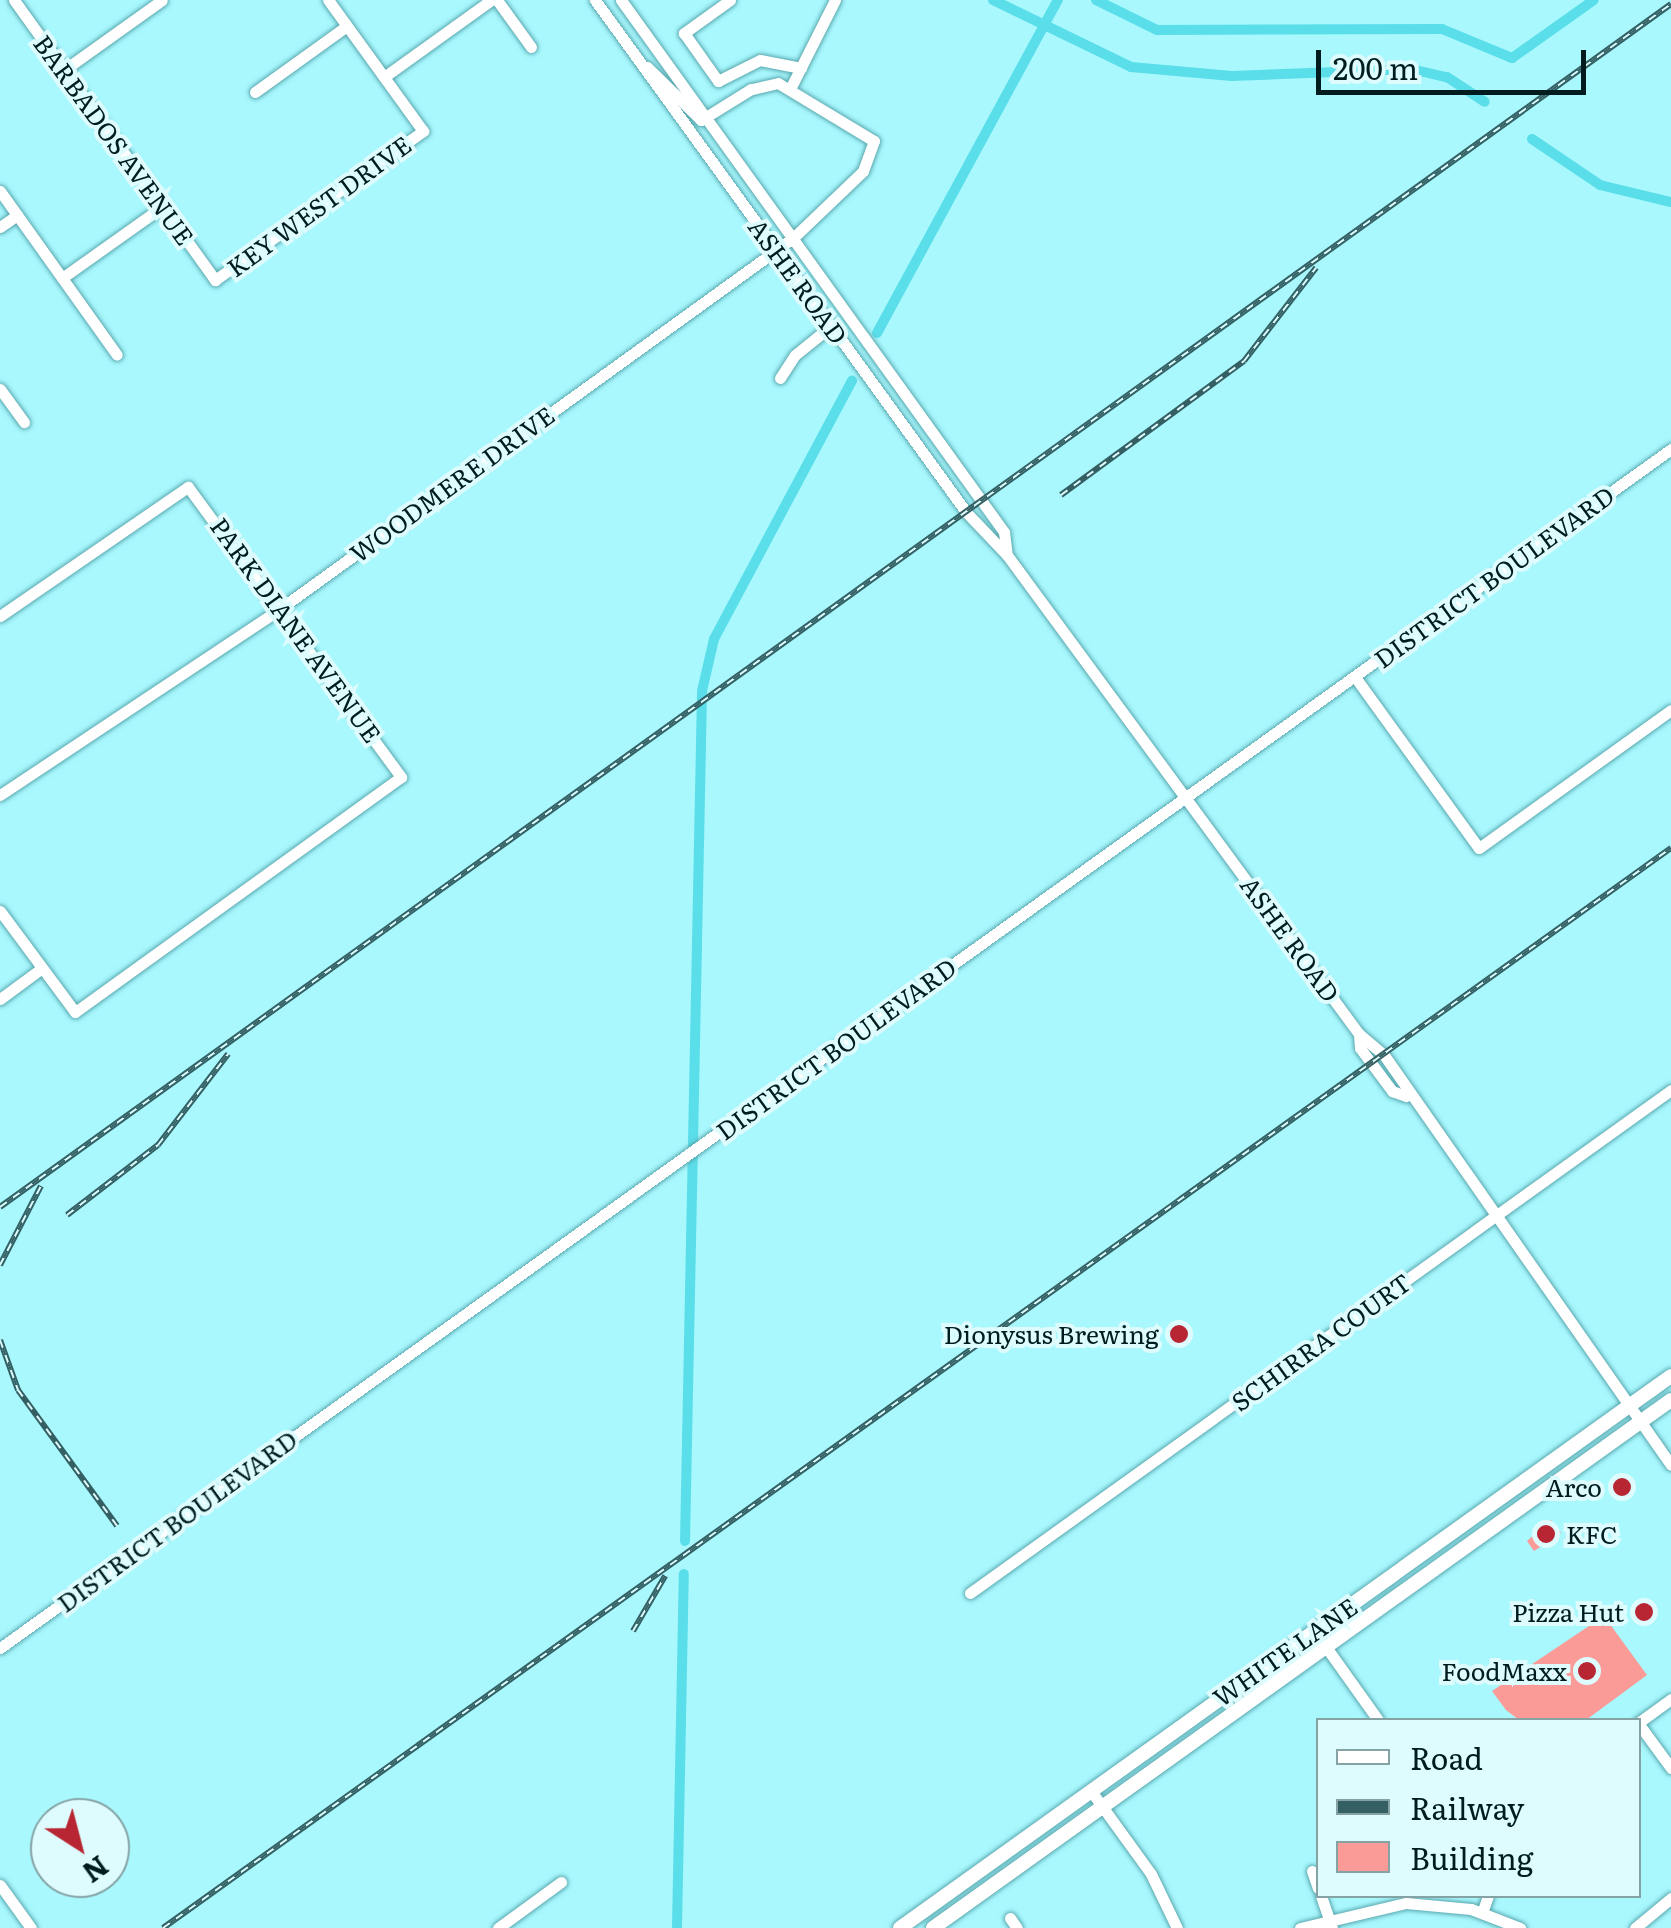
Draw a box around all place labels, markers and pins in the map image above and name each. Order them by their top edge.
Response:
place label: Dionysus Brewing [944,1319,1159,1349]
marker: Dionysus Brewing [1168,1323,1190,1345]
place label: Arco [1546,1472,1602,1502]
marker: Arco [1611,1476,1633,1498]
place label: KFC [1566,1519,1617,1549]
marker: KFC [1535,1523,1557,1545]
place label: Pizza Hut [1512,1597,1624,1627]
marker: Pizza Hut [1633,1601,1655,1623]
place label: FoodMaxx [1442,1656,1567,1686]
marker: FoodMaxx [1576,1660,1598,1682]

